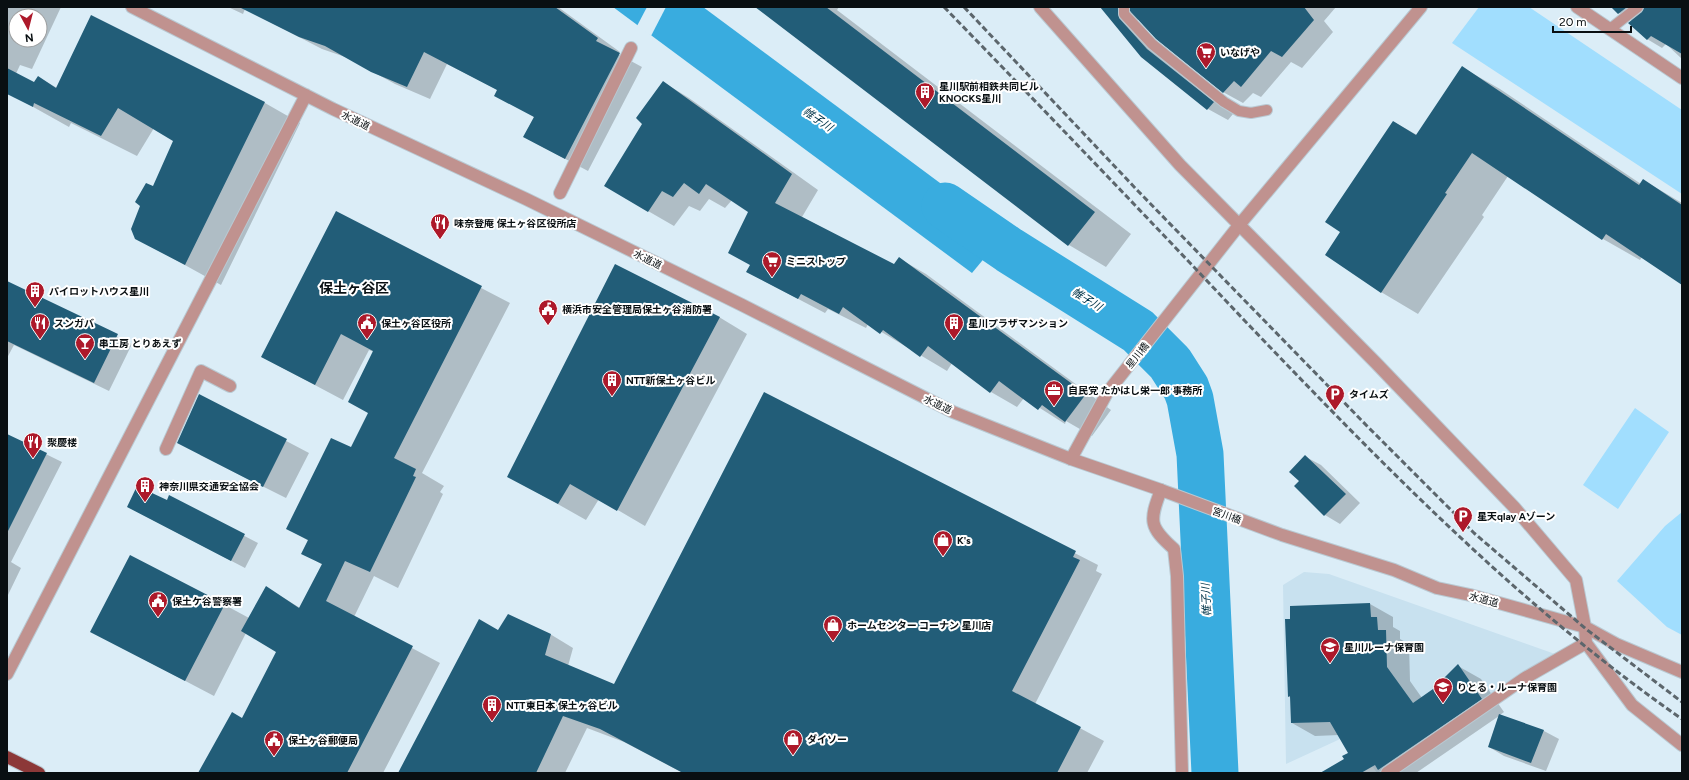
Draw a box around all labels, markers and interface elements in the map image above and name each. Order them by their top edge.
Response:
north arrow [8,8,48,48]
scale bar [1553,8,1631,34]
text: 20 m [1559,15,1587,29]
text: N [24,30,34,44]
supermarket icon: いなげや [1195,41,1217,69]
place label: いなげや [1220,46,1260,59]
place label: 星川駅前相鉄共同ビル KNOCKS星川 [939,80,1039,105]
building icon: 星川駅前相鉄共同ビル KNOCKS星川 [914,81,936,109]
water label: 帷子川 [800,105,836,135]
street label: 水道道 [339,108,372,133]
restaurant icon: 味奈登庵 保土ヶ谷区役所店 [429,212,451,240]
place label: 味奈登庵 保土ヶ谷区役所店 [454,217,576,230]
street label: 水道道 [631,247,664,272]
supermarket icon: ミニストップ [761,250,783,278]
place label: ミニストップ [786,255,846,268]
building icon: パイロットハウス星川 [24,280,46,308]
district label: 保土ヶ谷区 [319,280,389,297]
place label: パイロットハウス星川 [49,285,149,298]
water label: 帷子川 [1069,285,1105,314]
public building icon: 横浜市安全管理局保土ヶ谷消防署 [537,298,559,326]
place label: 横浜市安全管理局保土ヶ谷消防署 [562,303,712,316]
restaurant icon: スンガバ [29,312,51,340]
public building icon: 保土ヶ谷区役所 [356,312,378,340]
building icon: 星川プラザマンション [943,312,965,340]
place label: スンガバ [54,317,94,330]
place label: 保土ヶ谷区役所 [381,317,451,330]
place label: 星川プラザマンション [968,317,1068,330]
bar icon: 串工房 とりあえず [74,332,96,360]
place label: 串工房 とりあえず [99,337,181,350]
street label: 星川橋 [1123,340,1152,371]
building icon: NTT新保土ヶ谷ビル [601,369,623,397]
place label: NTT新保土ヶ谷ビル [626,374,715,387]
office icon: 自民党 たかはし栄一郎 事務所 [1043,379,1065,407]
parking icon: タイムズ [1324,383,1346,411]
place label: 自民党 たかはし栄一郎 事務所 [1068,384,1202,397]
place label: タイムズ [1349,388,1389,401]
street label: 水道道 [921,392,954,417]
restaurant icon: 聚慶楼 [22,431,44,459]
place label: 聚慶楼 [47,436,77,449]
building icon: 神奈川県交通安全協会 [134,475,156,503]
place label: 神奈川県交通安全協会 [159,480,259,493]
street label: 宮川橋 [1211,504,1243,527]
parking icon: 星天qlay Aゾーン [1452,505,1474,533]
place label: 星天qlay Aゾーン [1477,510,1555,523]
shop icon: K's [932,529,954,557]
place label: K's [957,534,971,547]
water label: 帷子川 [1199,582,1214,617]
street label: 水道道 [1468,589,1500,610]
public building icon: 保土ケ谷警察署 [147,590,169,618]
place label: 保土ケ谷警察署 [172,595,242,608]
shop icon: ホームセンター コーナン 星川店 [822,614,844,642]
place label: ホームセンター コーナン 星川店 [847,619,991,632]
school or university icon: 星川ルーナ保育園 [1319,636,1341,664]
place label: 星川ルーナ保育園 [1344,641,1424,654]
school or university icon: りとる・ルーナ保育園 [1432,676,1454,704]
place label: りとる・ルーナ保育園 [1457,681,1557,694]
building icon: NTT東日本 保土ヶ谷ビル [481,694,503,722]
place label: NTT東日本 保土ヶ谷ビル [506,699,618,712]
shop icon: ダイソー [782,728,804,756]
public building icon: 保土ヶ谷郵便局 [263,729,285,757]
place label: ダイソー [807,733,847,746]
place label: 保土ヶ谷郵便局 [288,734,358,747]

